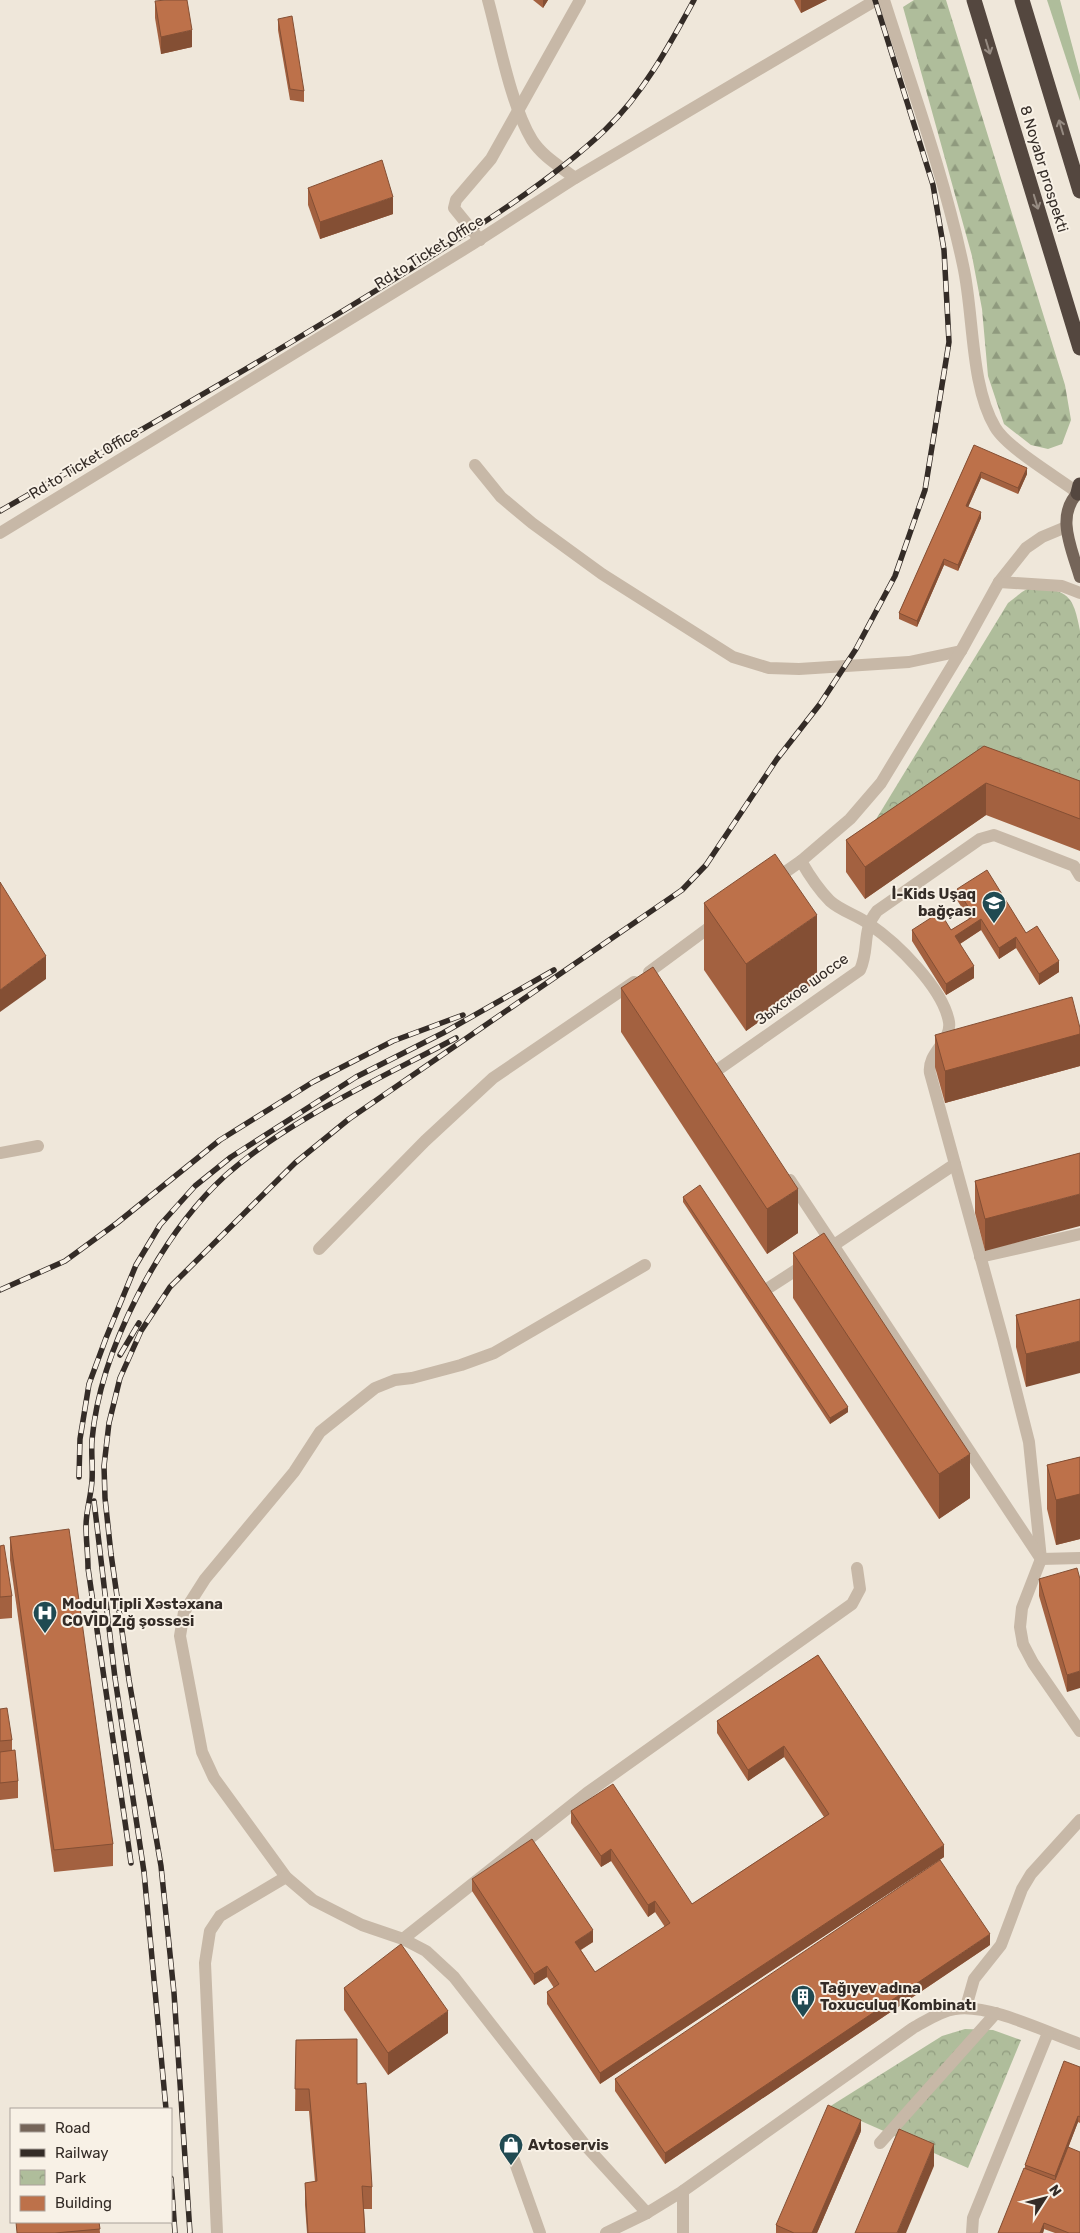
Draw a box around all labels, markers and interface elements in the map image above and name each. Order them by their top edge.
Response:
one-way arrow [984,38,993,54]
street label: 8 Noyabr prospekti [1016,103,1072,235]
one-way arrow [1055,120,1065,136]
one-way arrow [1032,193,1042,209]
street label: Rd to Ticket Office [371,211,487,293]
street label: Rd to Ticket Office [26,423,142,503]
place label: İ-Kids Uşaq bağçası [891,885,976,920]
school or university icon: İ-Kids Uşaq bağçası [981,890,1007,924]
street label: Зыхское шоссе [752,949,852,1029]
place label: Modul Tipli Xəstəxana COVID Zığ şossesi [62,1595,223,1630]
hospital icon: Modul Tipli Xəstəxana COVID Zığ şossesi [32,1600,58,1634]
place label: Tağıyev adına Toxuculuq Kombinatı [820,1979,976,2014]
building icon: Tağıyev adına Toxuculuq Kombinatı [790,1984,816,2018]
legend [10,2108,172,2223]
text: Road [55,2119,91,2137]
shop icon: Avtoservis [498,2132,524,2166]
place label: Avtoservis [528,2136,609,2154]
text: Railway [55,2144,109,2162]
text: Park [55,2169,86,2187]
north arrow [1020,2173,1070,2223]
text: N [1045,2182,1065,2200]
text: Building [55,2194,112,2212]

